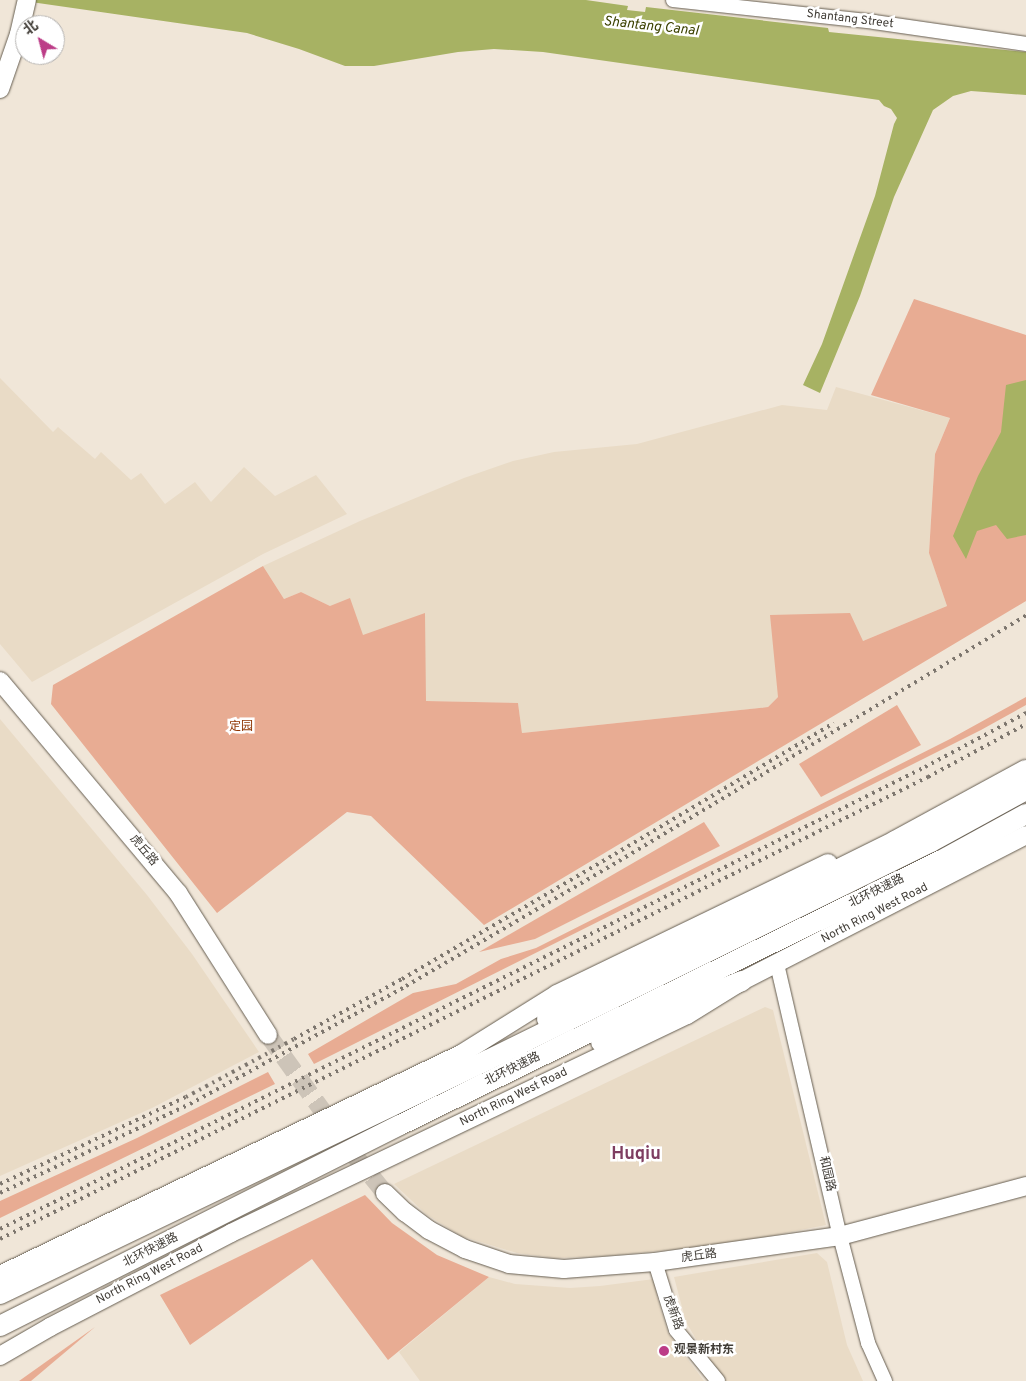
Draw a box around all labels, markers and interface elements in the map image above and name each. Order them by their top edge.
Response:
street label: Shantang Street [806,8,894,32]
water label: Shantang Canal [603,14,699,40]
north arrow [15,15,65,65]
text: 北 [21,17,42,39]
park label: 定园 [229,721,253,735]
street label: 虎丘路 [126,833,160,869]
street label: 北环快速路 [847,872,907,912]
street label: North Ring West Road [819,881,931,947]
street label: 北环快速路 [483,1050,543,1090]
street label: North Ring West Road [458,1066,570,1130]
district label: Huqiu [611,1144,661,1166]
street label: 和园路 [815,1155,837,1193]
street label: 北环快速路 [121,1231,181,1271]
street label: North Ring West Road [94,1242,206,1308]
street label: 虎丘路 [680,1248,718,1266]
street label: 虎新路 [659,1294,685,1332]
place label: 观景新村东 [674,1344,734,1358]
marker: 观景新村东 [658,1345,670,1357]

